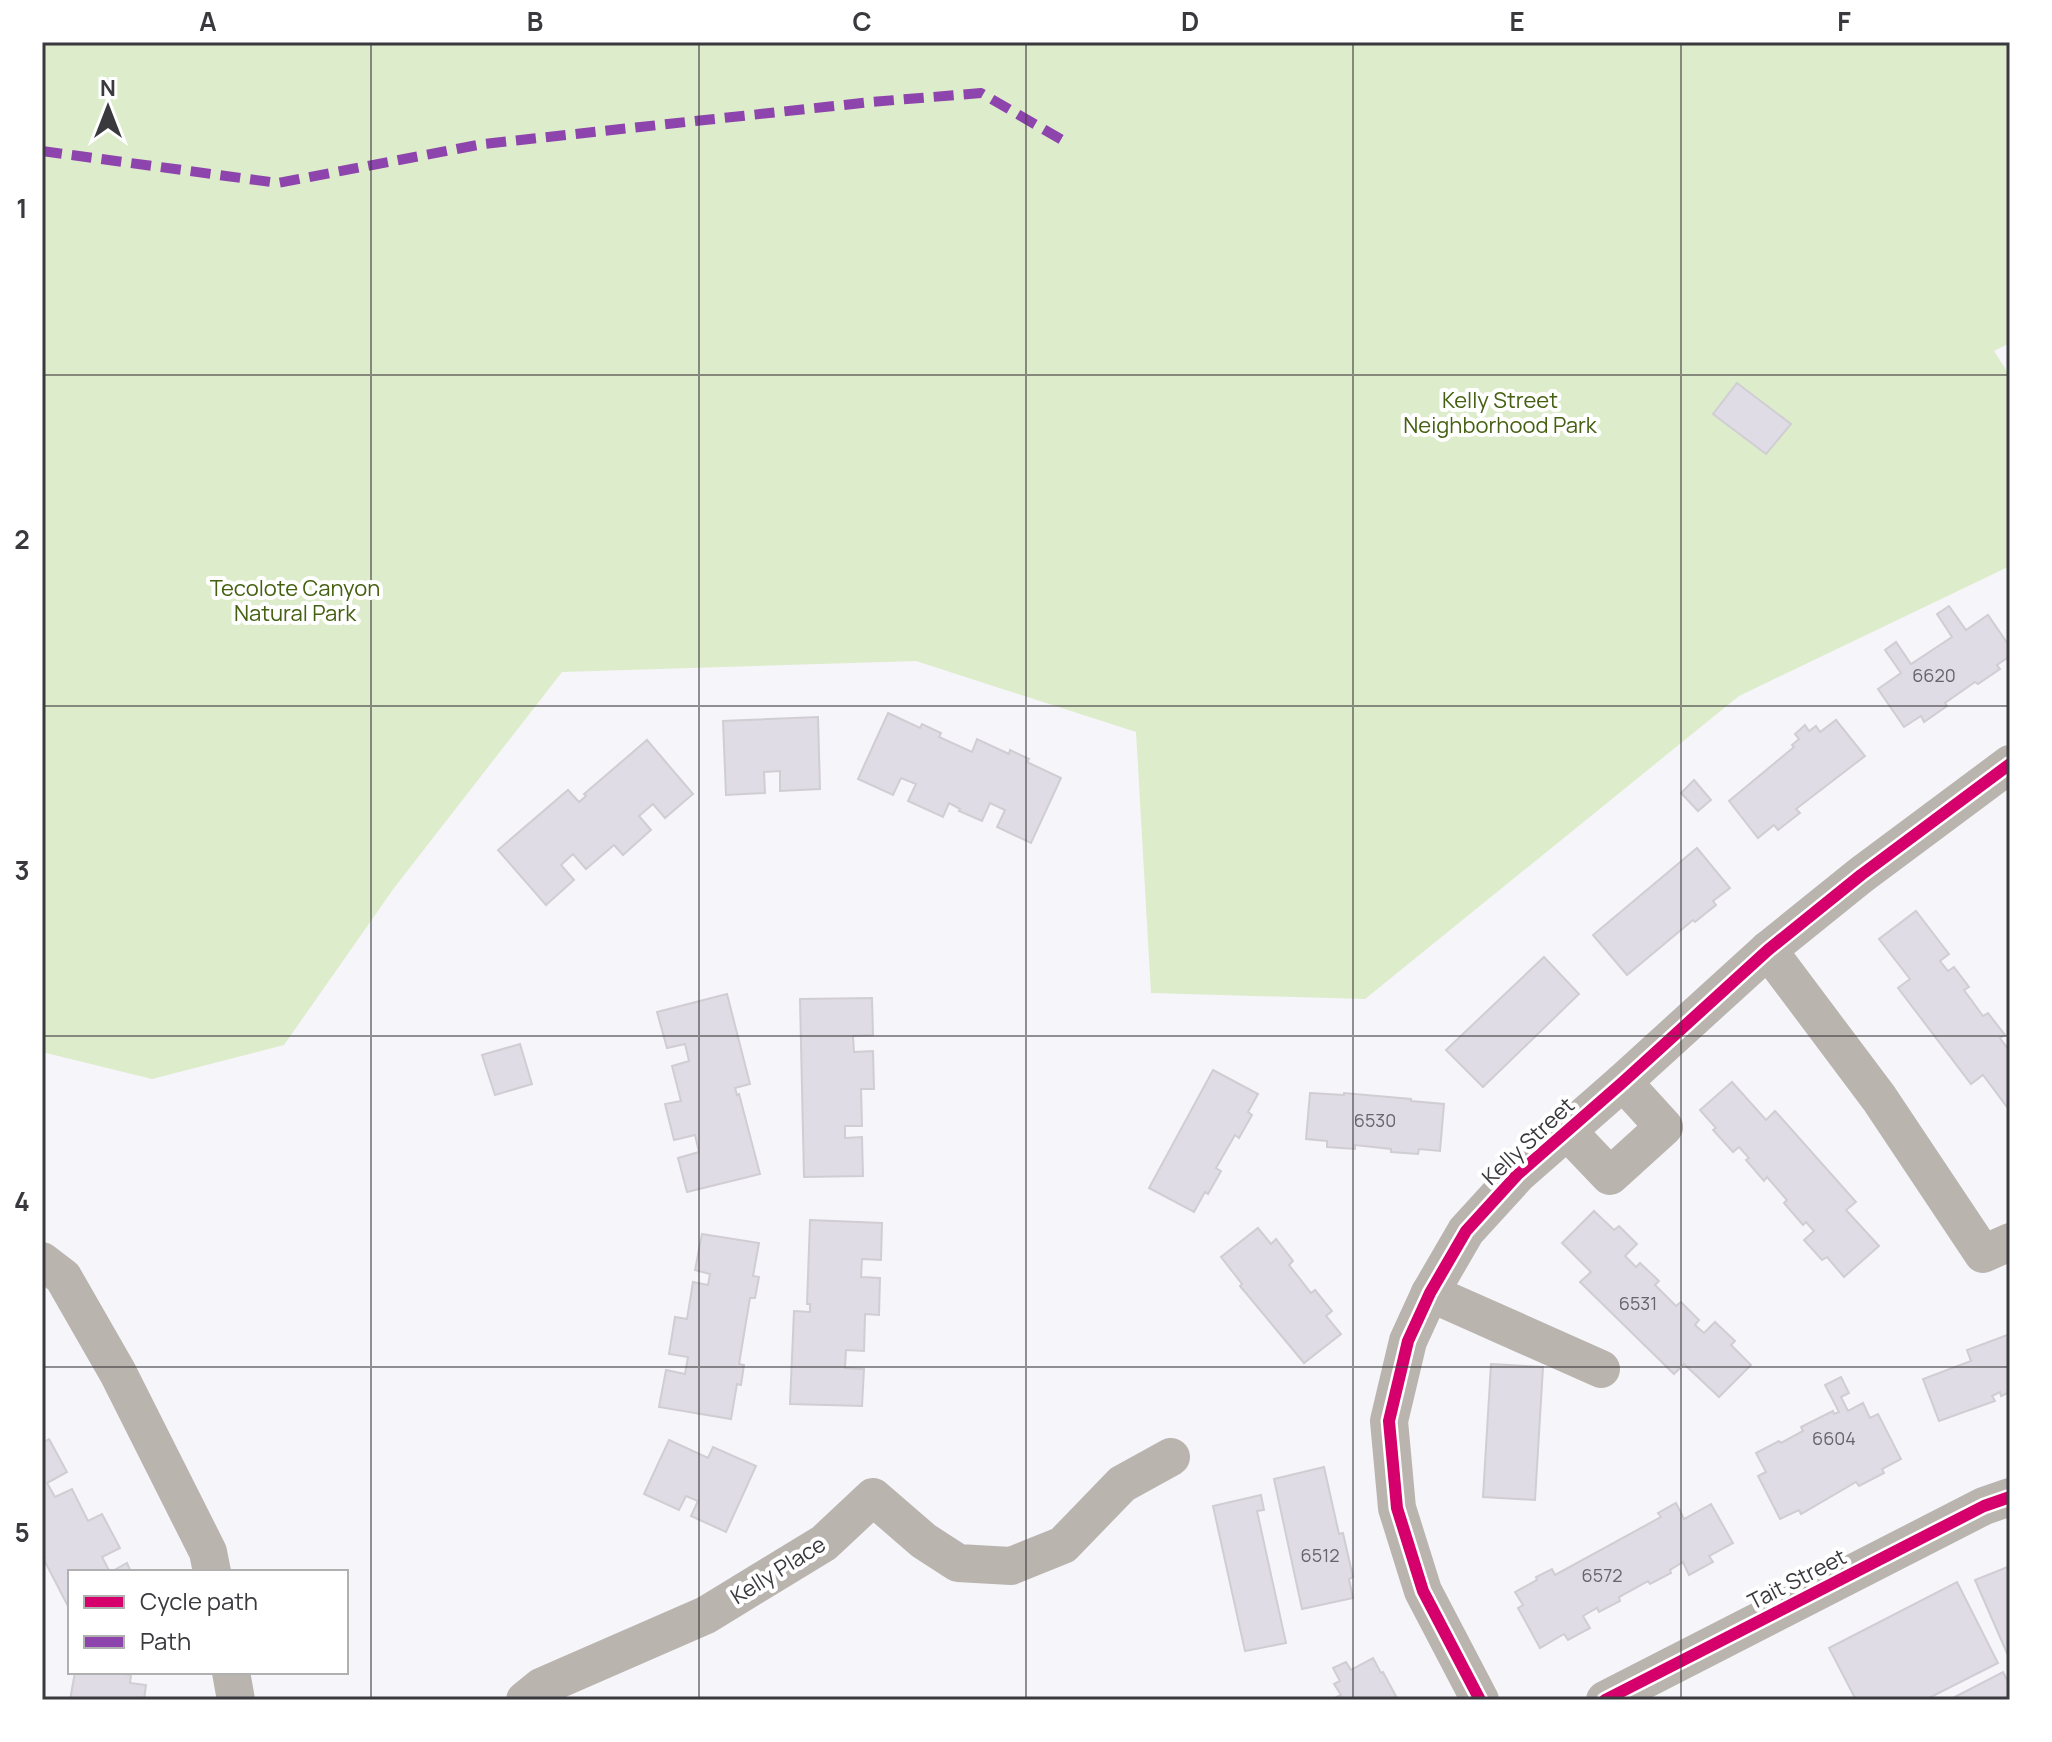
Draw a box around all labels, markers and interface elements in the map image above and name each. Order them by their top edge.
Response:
text: A [199,3,217,39]
text: B [527,3,543,39]
text: C [852,3,872,39]
text: D [1181,3,1199,39]
text: E [1509,3,1525,39]
text: F [1837,3,1851,39]
north arrow [68,68,148,148]
text: N [100,73,116,103]
text: 1 [16,190,28,226]
park label: Kelly Street Neighborhood Park [1403,385,1598,440]
text: 2 [14,521,30,557]
park label: Tecolote Canyon Natural Park [210,573,380,628]
house number: 6620 [1912,663,1956,687]
text: 3 [14,852,30,888]
street label: Kelly Street [1475,1090,1581,1192]
house number: 6530 [1354,1108,1396,1132]
text: 4 [14,1183,30,1219]
house number: 6531 [1619,1291,1657,1315]
house number: 6604 [1812,1426,1856,1450]
text: 5 [14,1514,30,1550]
street label: Kelly Place [725,1529,831,1611]
street label: Tait Street [1743,1541,1852,1617]
house number: 6512 [1301,1543,1339,1567]
house number: 6572 [1582,1563,1622,1587]
legend [68,1570,348,1674]
text: Cycle path [140,1584,258,1617]
text: Path [140,1624,191,1657]

